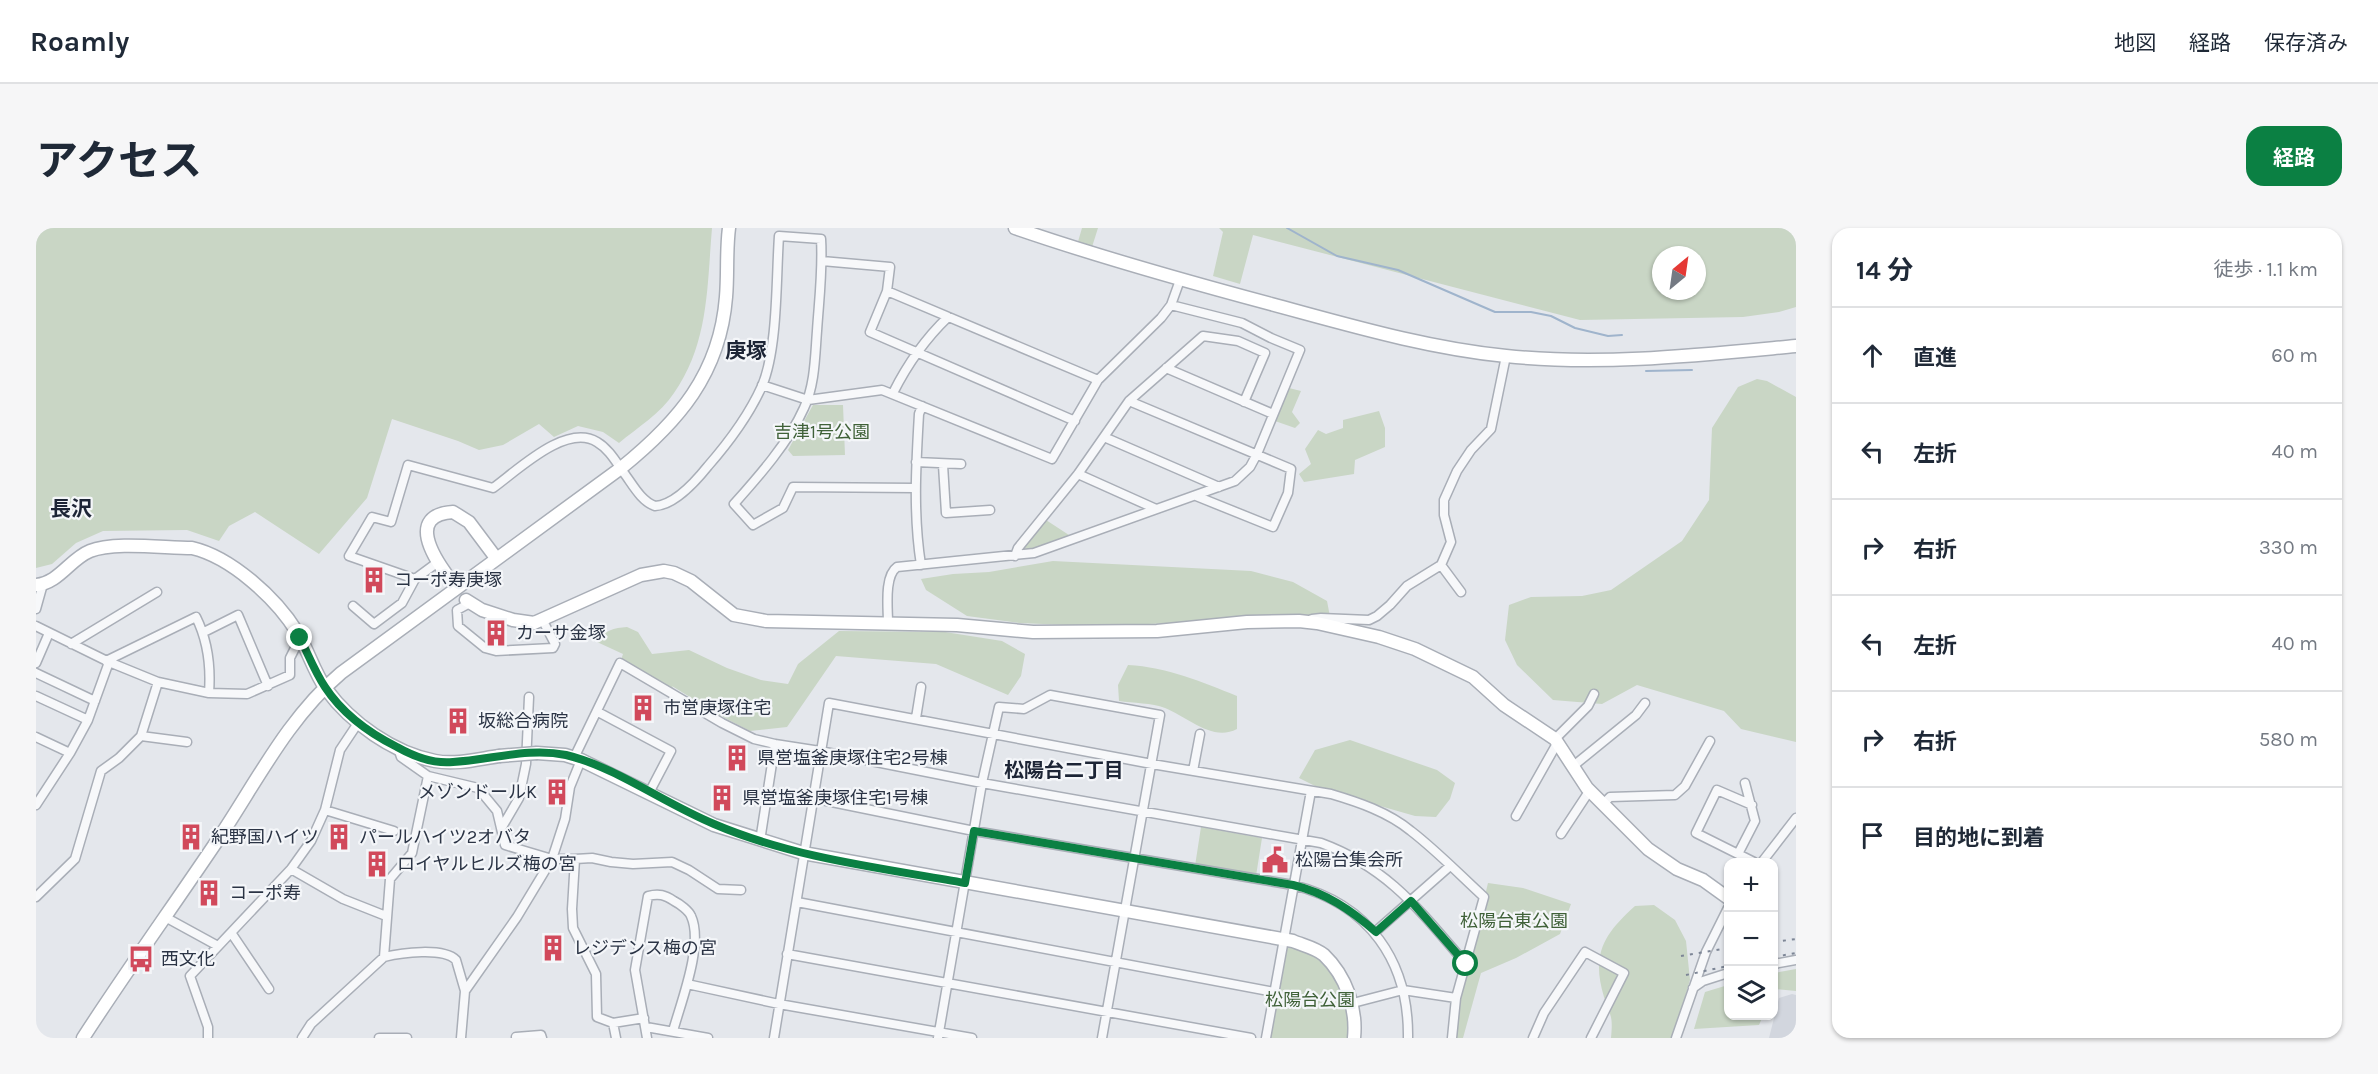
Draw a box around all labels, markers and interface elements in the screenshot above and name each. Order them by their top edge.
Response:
text: Roamly [30,25,129,58]
text: 地図 [2114,31,2156,55]
text: 経路 [2189,31,2231,55]
text: 保存済み [2264,31,2348,55]
button: 経路 [2246,126,2342,186]
text: アクセス [36,136,202,186]
north arrow [1652,246,1706,300]
text: 14 分 [1856,255,1913,286]
text: 徒歩 · 1.1 km [2213,258,2318,281]
district label: 庚塚 [725,339,767,363]
icon: ahead [1856,339,1889,372]
text: 60 m [2271,344,2318,367]
text: 直進 [1913,345,1957,371]
park label: 吉津1号公園 [774,421,870,443]
icon: left [1856,435,1889,468]
text: 40 m [2272,440,2318,463]
text: 左折 [1913,441,1957,467]
district label: 長沢 [50,497,92,521]
icon: right [1856,531,1889,564]
text: 330 m [2259,536,2318,559]
text: 右折 [1913,537,1957,563]
building icon: コーポ寿庚塚 [359,565,389,595]
place label: コーポ寿庚塚 [394,569,502,591]
building icon: カーサ金塚 [481,618,511,648]
place label: カーサ金塚 [516,622,606,644]
route end [286,624,312,650]
icon: left [1856,627,1889,660]
text: 40 m [2272,632,2318,655]
text: 左折 [1913,633,1957,659]
building icon: 市営庚塚住宅 [628,693,658,723]
place label: 市営庚塚住宅 [663,697,771,719]
building icon: 坂総合病院 [443,706,473,736]
place label: 坂総合病院 [478,710,568,732]
icon: right [1856,723,1889,756]
text: 580 m [2259,728,2318,751]
text: 右折 [1913,729,1957,755]
building icon: 県営塩釜庚塚住宅2号棟 [722,743,752,773]
place label: 県営塩釜庚塚住宅2号棟 [757,747,947,769]
district label: 松陽台二丁目 [1004,759,1124,782]
building icon: メゾンドールK [542,777,572,807]
place label: メゾンドールK [418,781,537,803]
building icon: 県営塩釜庚塚住宅1号棟 [707,783,737,813]
place label: 県営塩釜庚塚住宅1号棟 [742,787,928,809]
icon: arrive [1856,819,1889,852]
building icon: 紀野国ハイツ [176,822,206,852]
building icon: パールハイツ2オバタ [324,822,354,852]
text: 目的地に到着 [1913,825,2045,851]
place label: 紀野国ハイツ [211,826,319,848]
place label: パールハイツ2オバタ [359,826,531,848]
public building icon: 松陽台集会所 [1260,845,1290,875]
building icon: ロイヤルヒルズ梅の宮 [362,849,392,879]
place label: 松陽台集会所 [1295,849,1403,871]
place label: ロイヤルヒルズ梅の宮 [397,853,576,875]
map controls [1724,858,1778,1020]
button: + [1724,858,1778,912]
building icon: コーポ寿 [194,878,224,908]
place label: コーポ寿 [229,882,301,904]
park label: 松陽台東公園 [1460,910,1568,932]
button: − [1724,912,1778,966]
building icon: レジデンス梅の宮 [538,933,568,963]
place label: レジデンス梅の宮 [573,937,717,959]
bus stop icon: 西文化 [126,944,156,974]
place label: 西文化 [161,948,215,970]
route start [1452,950,1478,976]
button: layers [1724,966,1778,1020]
park label: 松陽台公園 [1265,989,1355,1011]

